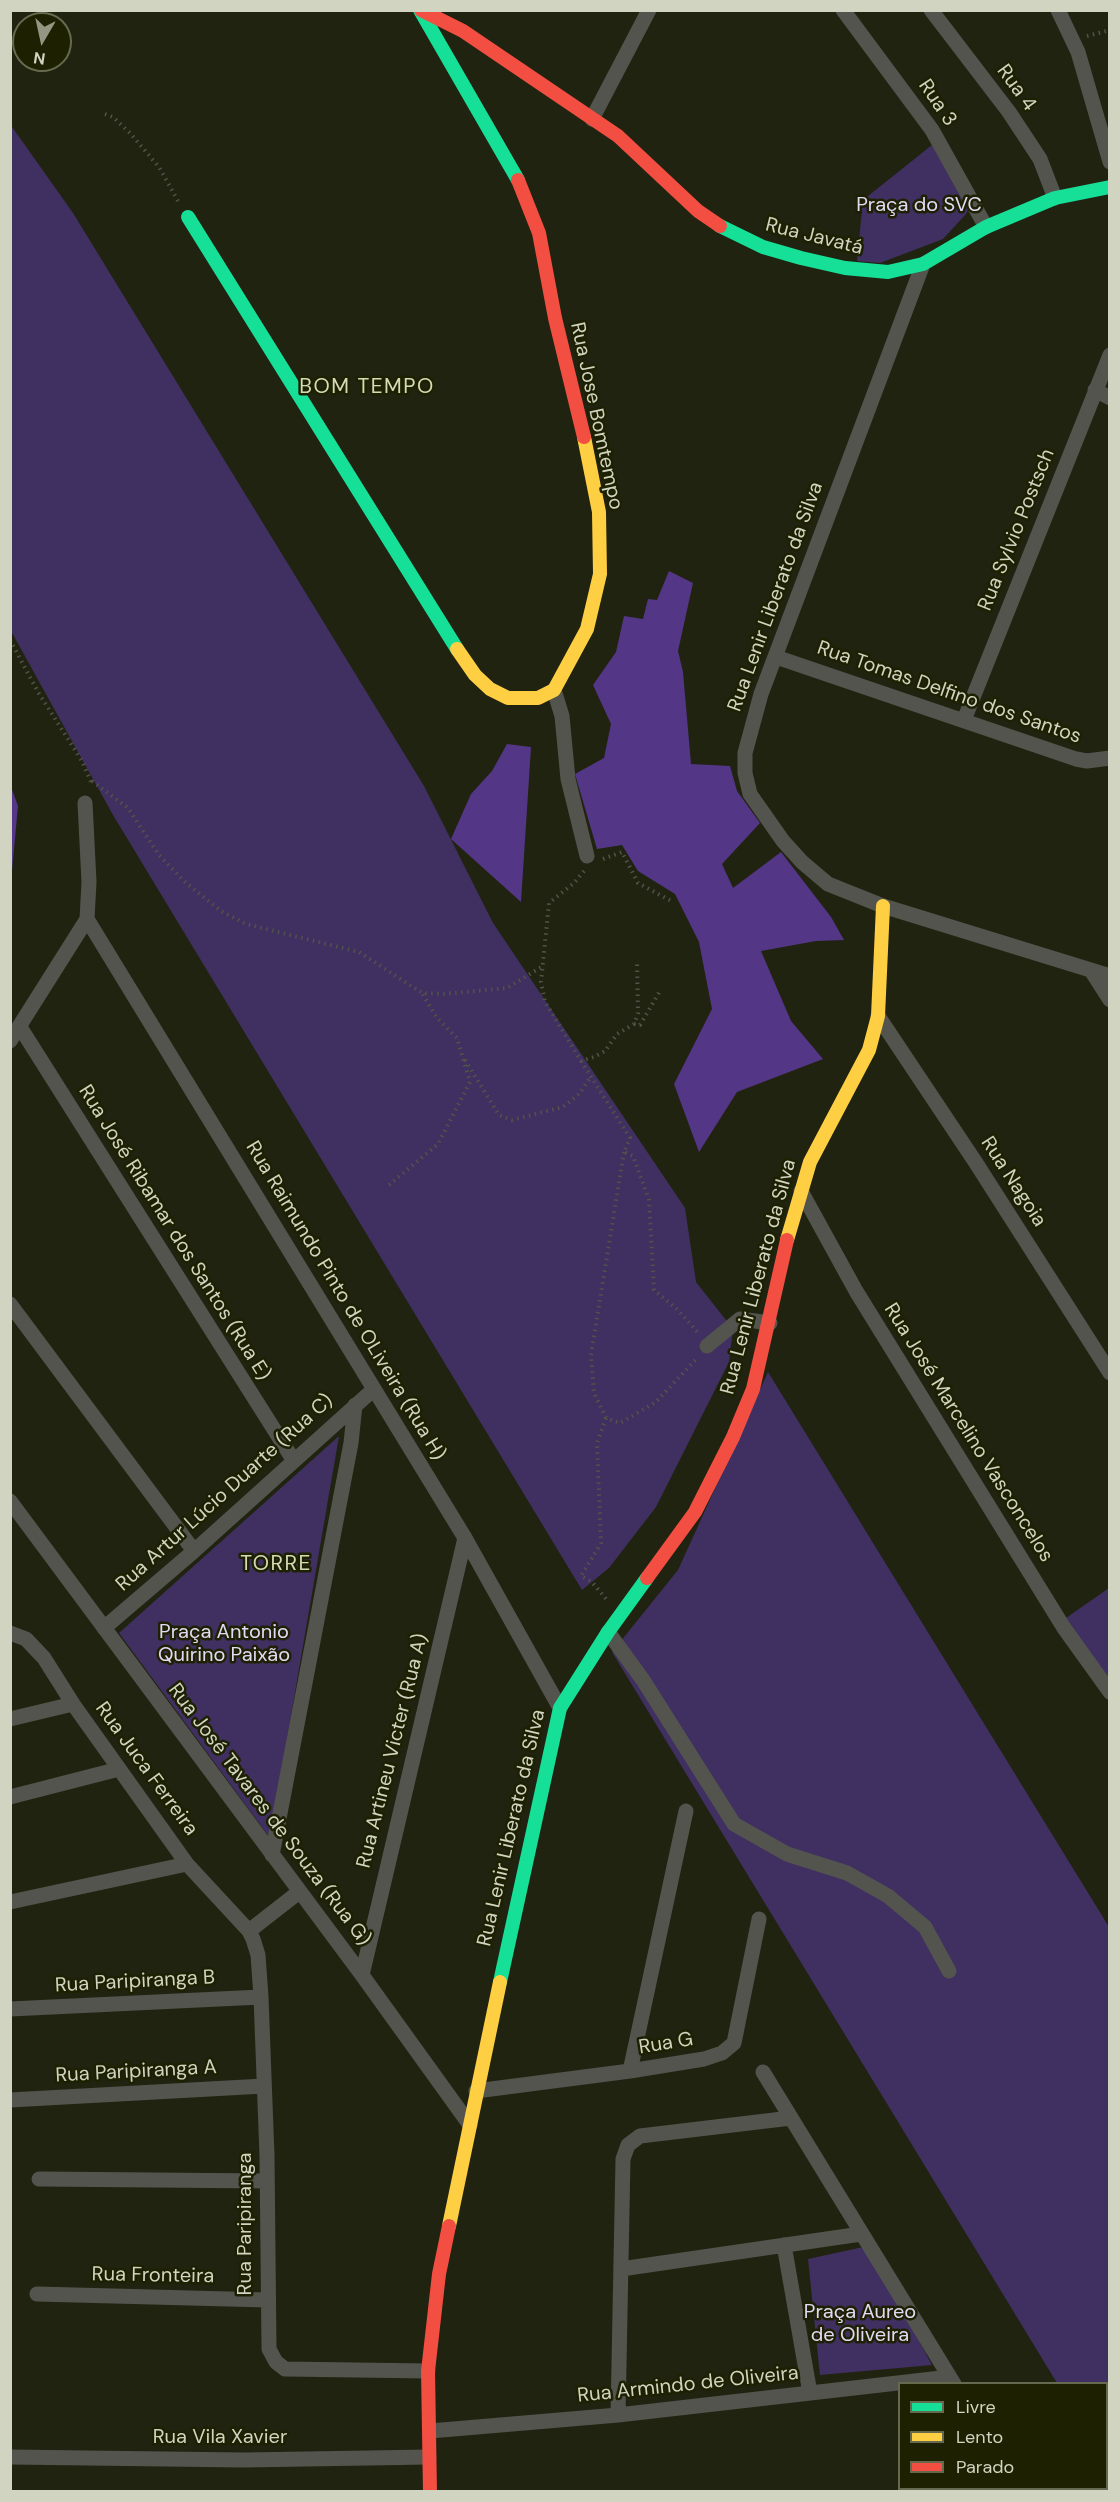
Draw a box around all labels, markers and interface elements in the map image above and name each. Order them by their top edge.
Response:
north arrow [12,12,72,72]
text: N [32,47,47,70]
street label: Rua 4 [991,60,1041,116]
street label: Rua 3 [913,75,961,131]
park label: Praça do SVC [856,194,982,218]
street label: Rua Javatá [763,213,865,261]
street label: Rua Jose Bomtempo [564,320,628,512]
district label: BOM TEMPO [299,374,435,400]
street label: Rua Sylvio Postsch [974,446,1060,614]
street label: Rua Lenir Liberato da Silva [723,479,829,715]
street label: Rua Tomas Delfino dos Santos [814,636,1084,750]
street label: Rua José Ribamar dos Santos (Rua E) [73,1081,275,1385]
street label: Rua Nagoia [975,1132,1051,1232]
street label: Rua Raimundo Pinto de OLiveira (Rua H) [240,1137,450,1465]
street label: Rua Lenir Liberato da Silva [716,1157,802,1397]
street label: Rua José Marcelino Vasconcelos [878,1299,1058,1567]
street label: Rua Artur Lúcio Duarte (Rua C) [112,1389,338,1597]
district label: TORRE [240,1551,312,1577]
park label: Praça Antonio Quirino Paixão [158,1621,290,1668]
street label: Rua Artineu Victer (Rua A) [352,1631,434,1871]
street label: Rua José Tavares de Souza (Rua G) [162,1679,376,1951]
street label: Rua Juca Ferreira [90,1698,202,1840]
street label: Rua Lenir Liberato da Silva [473,1707,551,1949]
street label: Rua Paripiranga B [54,1966,216,1998]
street label: Rua G [637,2028,695,2060]
street label: Rua Paripiranga A [55,2056,217,2088]
street label: Rua Paripiranga [234,2153,258,2295]
street label: Rua Fronteira [91,2263,215,2289]
park label: Praça Aureo de Oliveira [804,2301,916,2348]
street label: Rua Armindo de Oliveira [576,2361,800,2409]
legend [898,2382,1108,2490]
text: Livre [956,2395,996,2419]
text: Lento [956,2425,1003,2449]
street label: Rua Vila Xavier [153,2426,287,2450]
text: Parado [956,2455,1014,2479]

